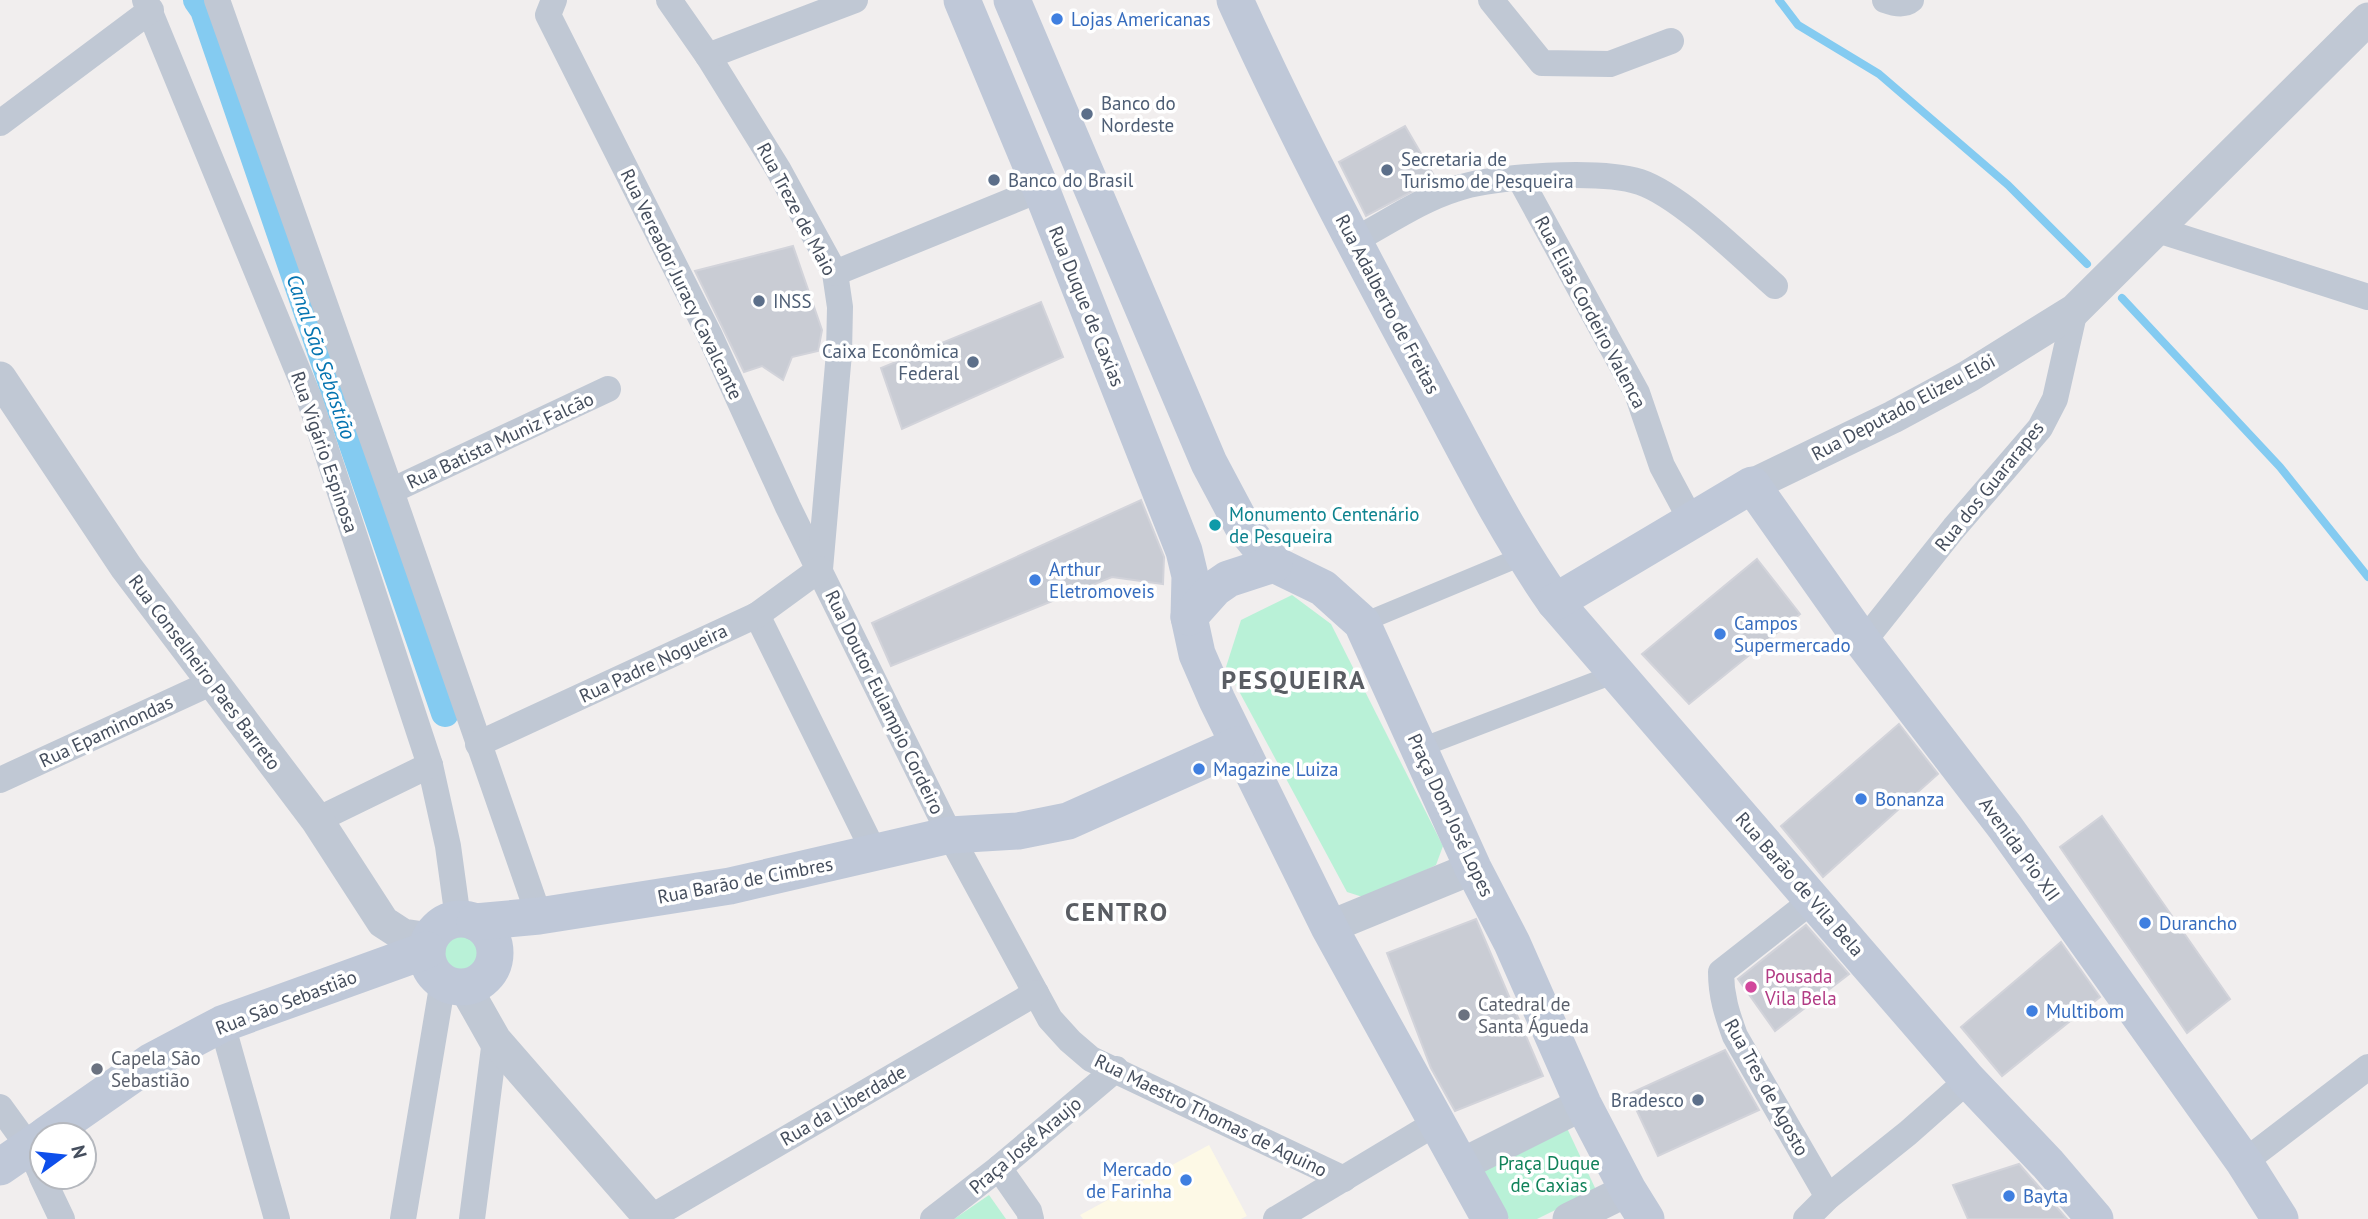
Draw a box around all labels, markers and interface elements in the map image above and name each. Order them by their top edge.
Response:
place label: Lojas Americanas [1071,7,1210,31]
marker: Lojas Americanas [1049,11,1065,27]
place label: Banco do Nordeste [1101,91,1176,137]
marker: Banco do Nordeste [1079,106,1095,122]
street label: Rua Treze de Maio [752,138,842,280]
place label: Secretaria de Turismo de Pesqueira [1401,147,1574,193]
marker: Secretaria de Turismo de Pesqueira [1379,162,1395,178]
street label: Rua Vereador Juracy Cavalcante [616,165,748,403]
place label: Banco do Brasil [1008,168,1134,192]
marker: Banco do Brasil [986,172,1002,188]
street label: Rua Adalberto de Freitas [1330,210,1446,398]
street label: Rua Elias Cordeiro Valenca [1530,211,1652,413]
street label: Rua Duque de Caxias [1044,222,1130,390]
water label: Canal São Sebastião [281,271,362,443]
place label: INSS [773,289,812,313]
marker: INSS [751,293,767,309]
place label: Caixa Econômica Federal [822,339,959,385]
street label: Rua Deputado Elizeu Elói [1807,348,1999,466]
marker: Caixa Econômica Federal [965,354,981,370]
street label: Rua Vigário Espinosa [286,368,364,536]
street label: Rua Batista Muniz Falcão [403,386,597,494]
street label: Rua dos Guararapes [1929,416,2049,556]
place label: Monumento Centenário de Pesqueira [1229,502,1419,548]
marker: Monumento Centenário de Pesqueira [1207,517,1223,533]
place label: Arthur Eletromoveis [1049,557,1155,603]
street label: Rua Conselheiro Paes Barreto [124,570,286,774]
marker: Arthur Eletromoveis [1027,572,1043,588]
street label: Rua Doutor Eulampio Cordeiro [820,586,950,818]
place label: Campos Supermercado [1734,611,1851,657]
street label: Rua Padre Nogueira [575,618,731,708]
marker: Campos Supermercado [1712,626,1728,642]
district label: PESQUEIRA [1221,663,1367,696]
street label: Rua Epaminondas [35,690,177,772]
street label: Praça Dom José Lopes [1403,730,1499,900]
place label: Magazine Luiza [1213,757,1338,781]
marker: Magazine Luiza [1191,761,1207,777]
place label: Bonanza [1875,787,1944,811]
marker: Bonanza [1853,791,1869,807]
street label: Avenida Pio XII [1974,792,2066,906]
street label: Rua Barão de Vila Bela [1731,807,1869,961]
street label: Rua Barão de Cimbres [655,851,835,909]
district label: CENTRO [1065,895,1169,928]
place label: Durancho [2159,911,2237,935]
marker: Durancho [2137,915,2153,931]
street label: Rua São Sebastião [212,964,360,1040]
place label: Pousada Vila Bela [1764,964,1837,1010]
marker: Pousada Vila Bela [1743,979,1759,995]
place label: Catedral de Santa Águeda [1478,992,1589,1038]
place label: Multibom [2046,999,2124,1023]
marker: Multibom [2024,1003,2040,1019]
marker: Catedral de Santa Águeda [1456,1007,1472,1023]
street label: Rua Tres de Agosto [1719,1014,1815,1160]
place label: Capela São Sebastião [111,1046,201,1092]
street label: Rua Maestro Thomas de Aquino [1091,1048,1331,1182]
street label: Rua da Liberdade [776,1059,910,1151]
marker: Capela São Sebastião [89,1061,105,1077]
place label: Bradesco [1611,1088,1684,1112]
street label: Praça José Araujo [964,1091,1086,1199]
marker: Bradesco [1690,1092,1706,1108]
north arrow [28,1121,98,1191]
text: N [66,1142,93,1161]
park label: Praça Duque de Caxias [1498,1151,1600,1197]
place label: Mercado de Farinha [1086,1157,1172,1203]
marker: Mercado de Farinha [1178,1172,1194,1188]
place label: Bayta [2023,1184,2068,1208]
marker: Bayta [2001,1188,2017,1204]

